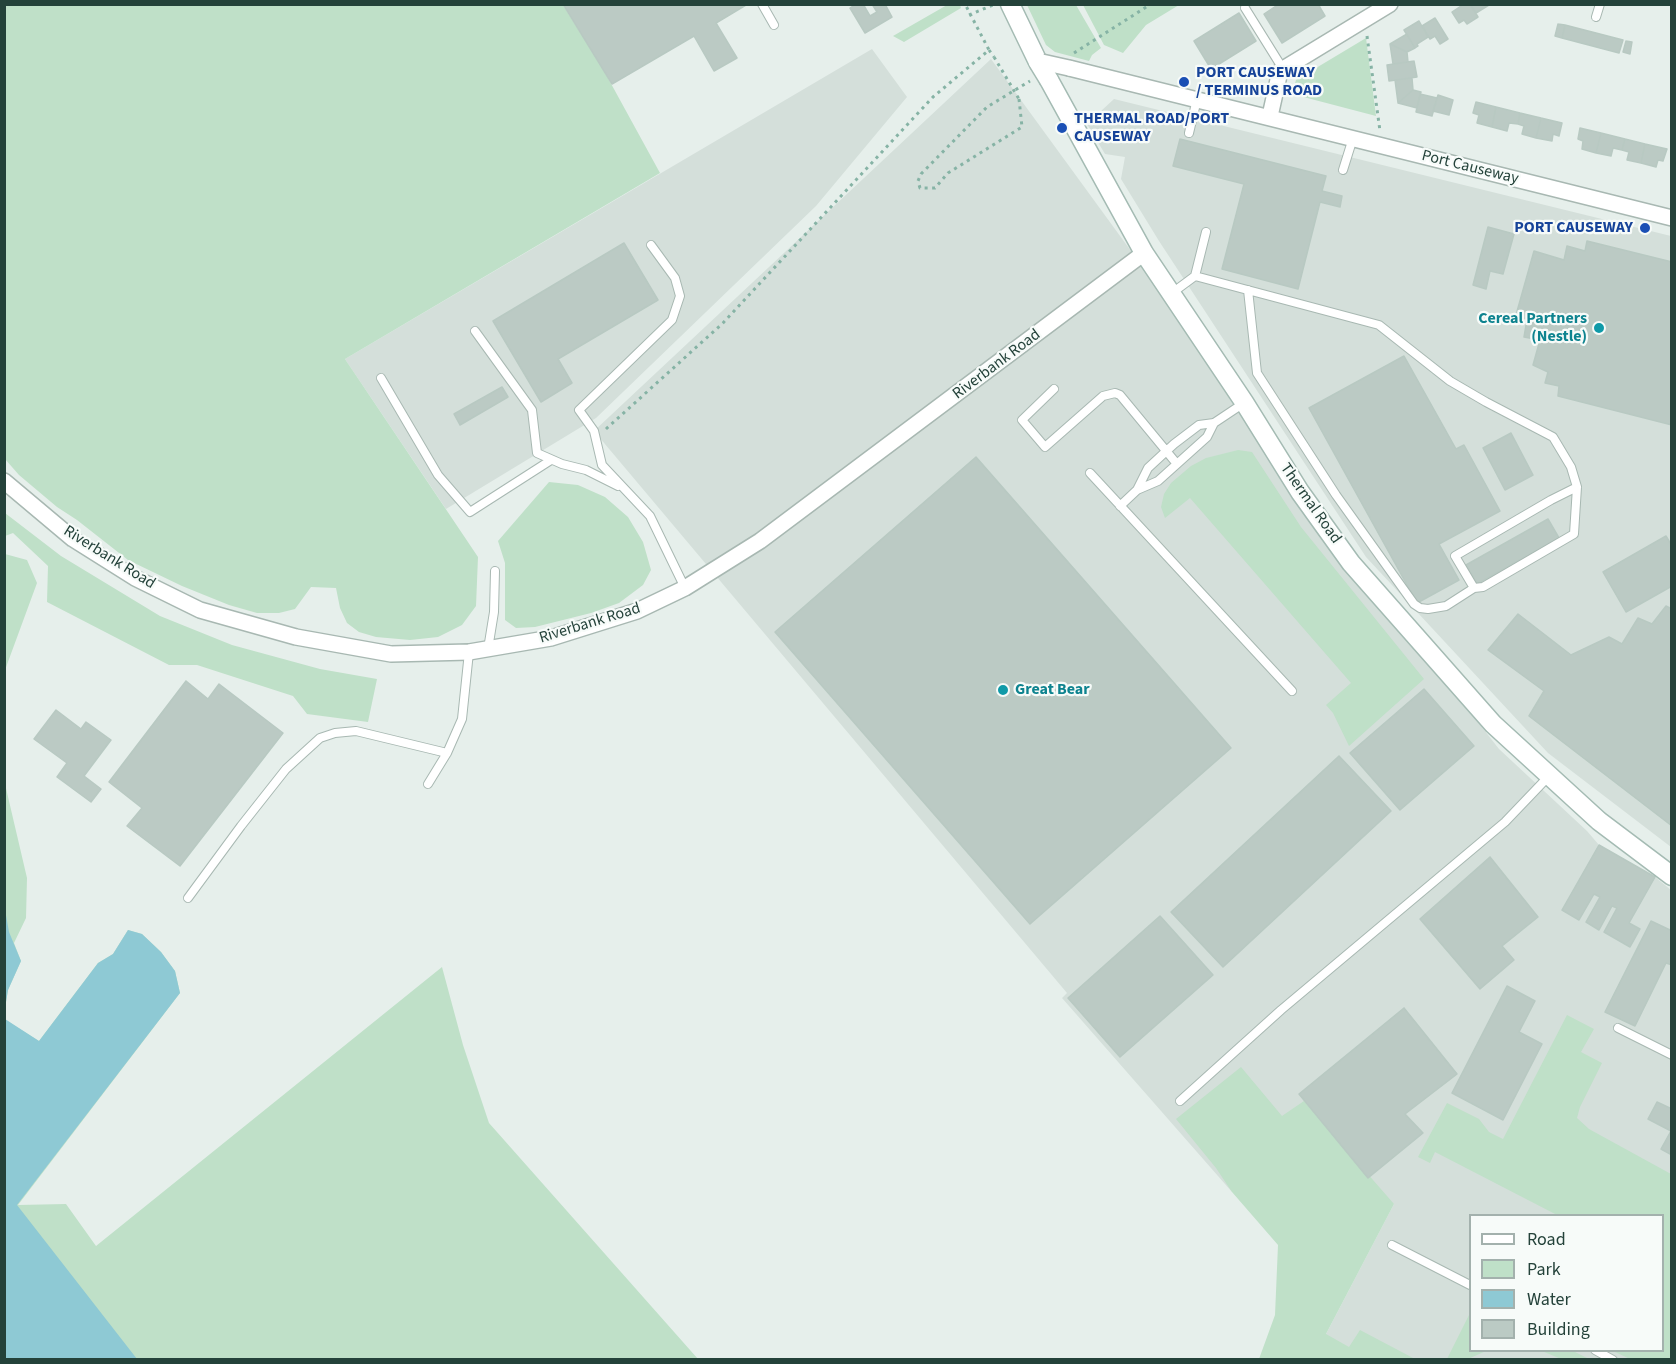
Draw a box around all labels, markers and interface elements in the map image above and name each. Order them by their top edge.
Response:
place label: PORT CAUSEWAY / TERMINUS ROAD [1196,63,1322,101]
marker: PORT CAUSEWAY / TERMINUS ROAD [1177,75,1191,89]
place label: THERMAL ROAD/PORT CAUSEWAY [1074,109,1229,147]
marker: THERMAL ROAD/PORT CAUSEWAY [1055,121,1069,135]
street label: Port Causeway [1420,147,1520,189]
place label: PORT CAUSEWAY [1514,218,1633,238]
marker: PORT CAUSEWAY [1638,221,1652,235]
place label: Cereal Partners (Nestle) [1478,309,1587,347]
marker: Cereal Partners (Nestle) [1592,321,1606,335]
street label: Riverbank Road [949,326,1045,404]
street label: Thermal Road [1275,460,1345,548]
street label: Riverbank Road [59,522,159,594]
street label: Riverbank Road [537,599,643,649]
place label: Great Bear [1015,680,1090,700]
marker: Great Bear [996,683,1010,697]
legend [1469,1214,1664,1352]
text: Road [1527,1227,1566,1252]
text: Park [1527,1257,1561,1282]
text: Water [1527,1287,1571,1312]
text: Building [1527,1317,1590,1342]

